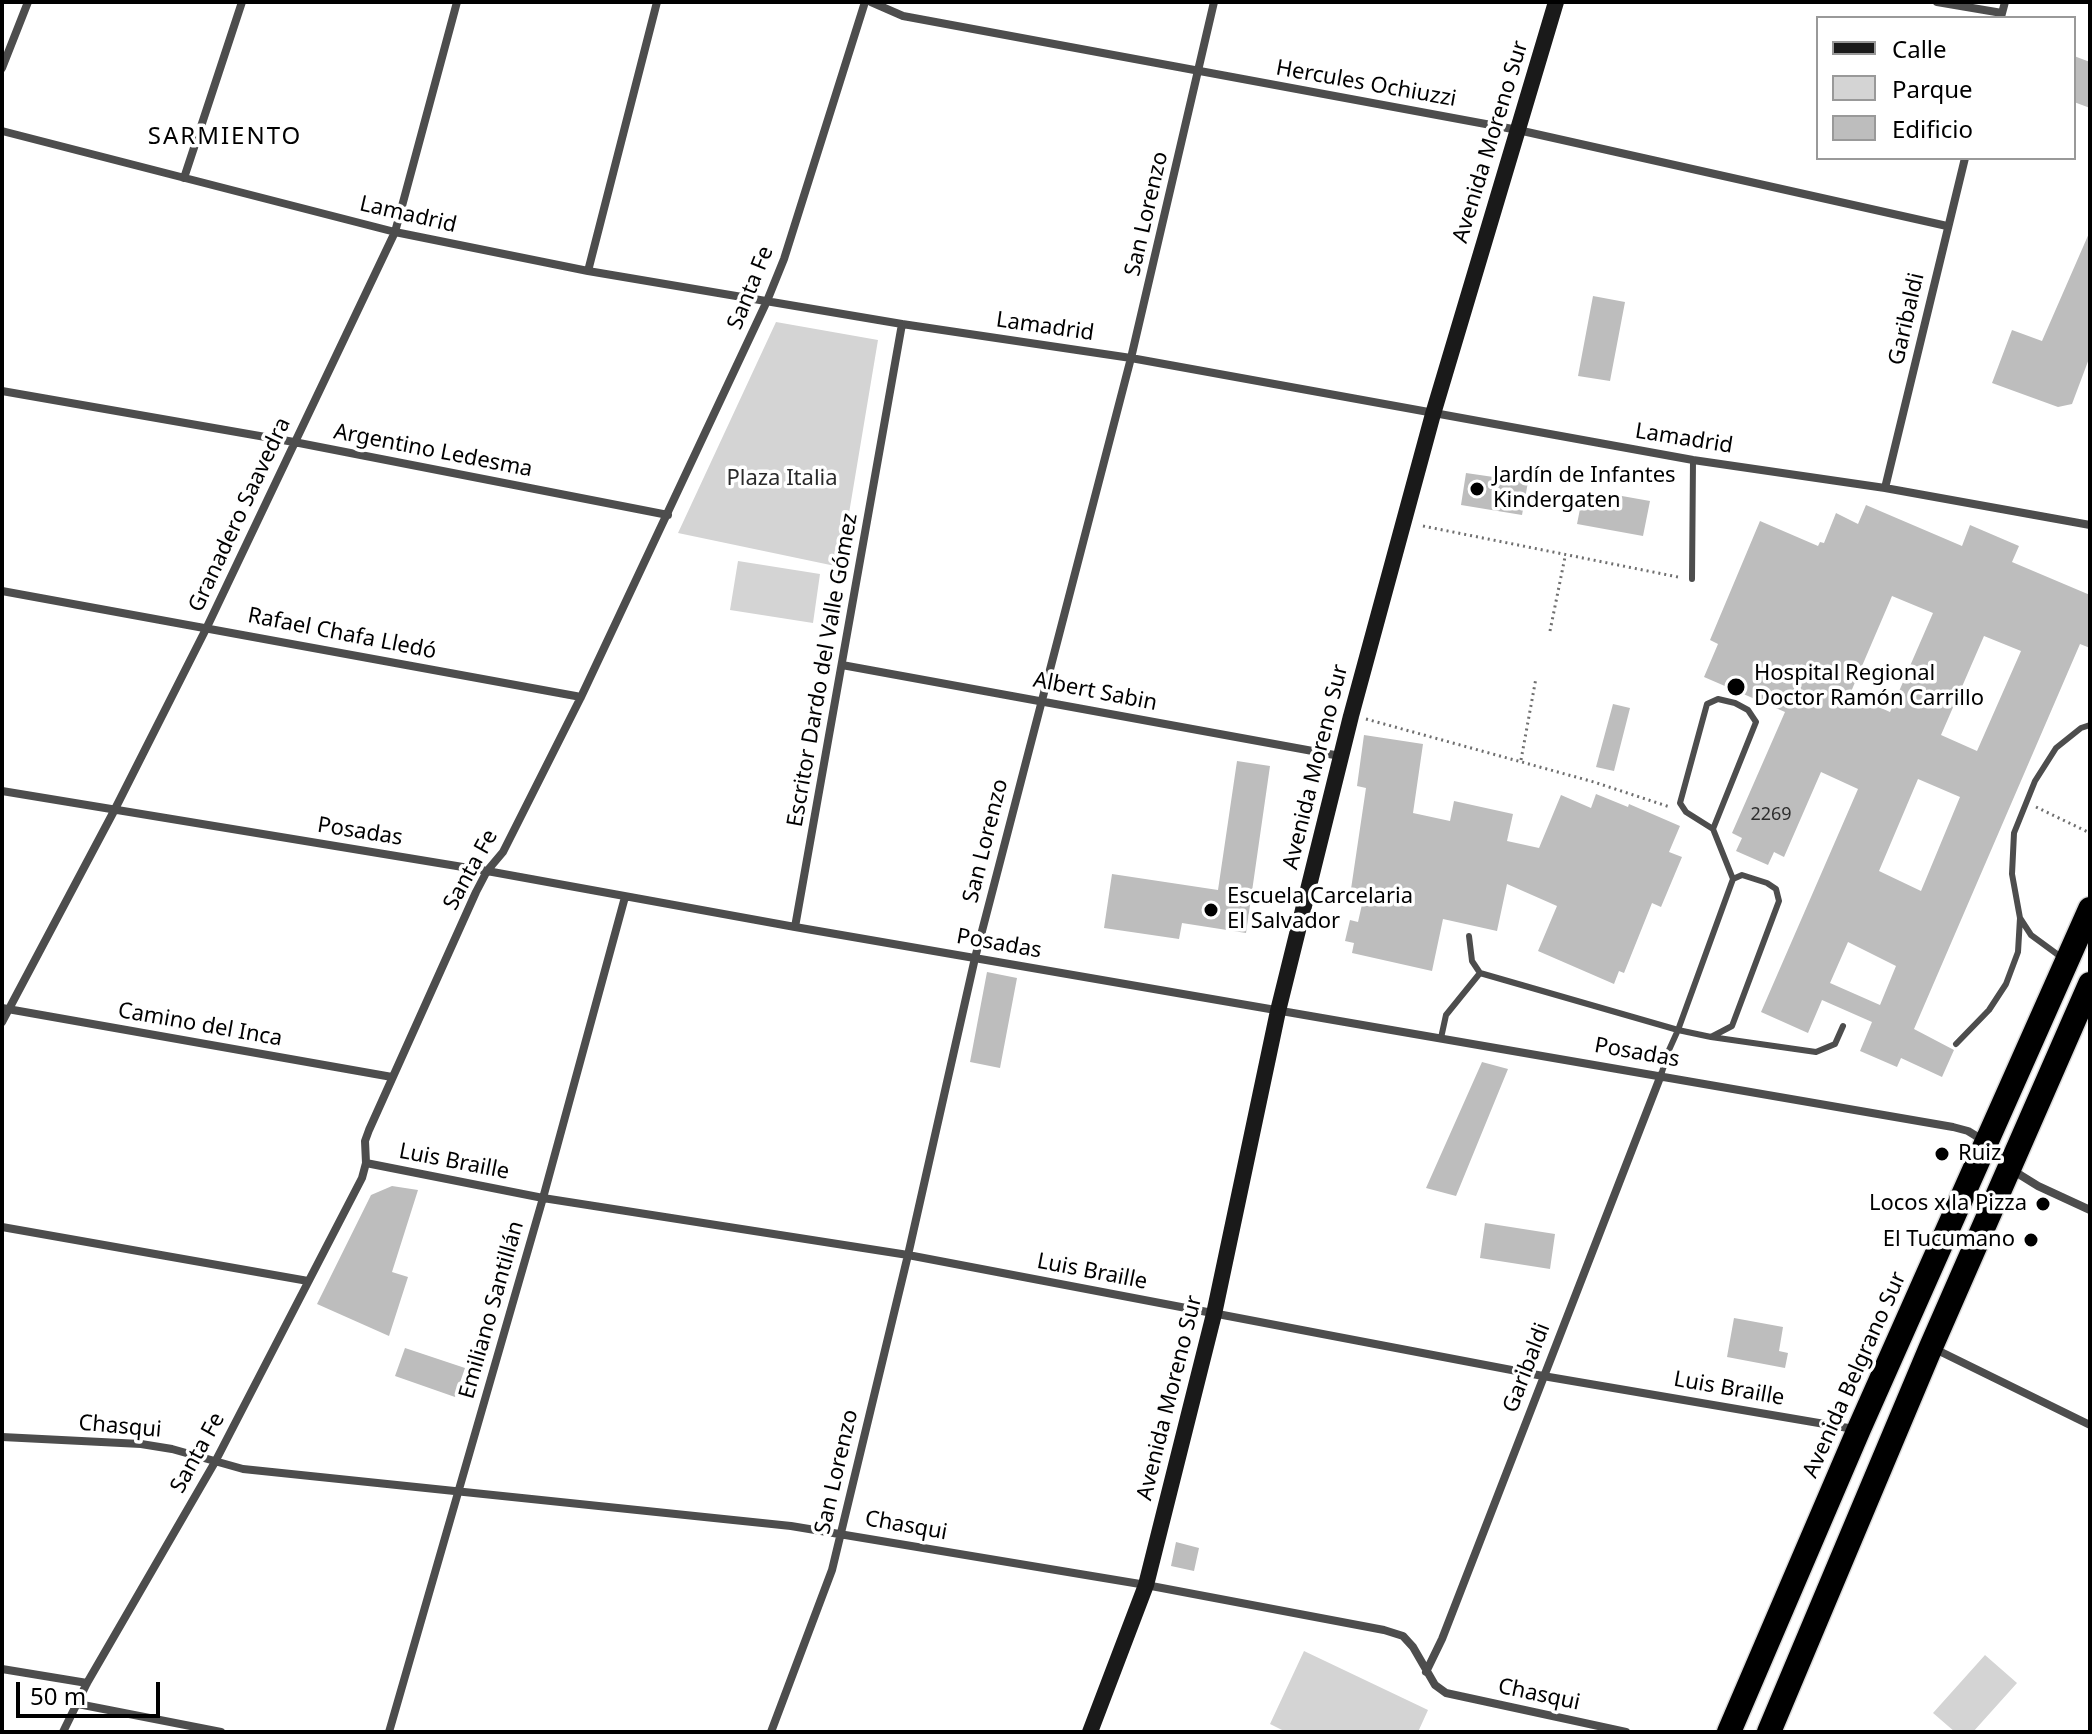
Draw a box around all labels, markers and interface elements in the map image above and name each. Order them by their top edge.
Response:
legend [1816,16,2076,160]
text: Calle [1892,32,1947,65]
street label: Avenida Moreno Sur [1448,38,1534,246]
street label: Hercules Ochiuzzi [1274,55,1458,113]
text: Parque [1892,72,1973,105]
text: Edificio [1892,112,1973,145]
district label: SARMIENTO [148,123,302,151]
street label: San Lorenzo [1120,149,1174,279]
street label: Lamadrid [357,191,459,239]
street label: Santa Fe [722,242,780,334]
street label: Garibaldi [1884,270,1930,368]
street label: Lamadrid [994,307,1096,347]
street label: Granadero Saavedra [183,414,297,616]
street label: Lamadrid [1633,418,1735,460]
street label: Argentino Ledesma [331,419,535,483]
place label: Jardín de Infantes Kindergaten [1493,463,1676,514]
park label: Plaza Italia [726,466,838,492]
marker: Jardín de Infantes Kindergaten [1468,480,1486,498]
street label: Escritor Dardo del Valle Gómez [782,511,864,829]
street label: Rafael Chafa Lledó [245,603,439,665]
place label: Hospital Regional Doctor Ramón Carrillo [1754,661,1984,712]
street label: Avenida Moreno Sur [1278,662,1354,872]
street label: Albert Sabin [1031,667,1159,717]
marker: Hospital Regional Doctor Ramón Carrillo [1725,676,1747,698]
street label: San Lorenzo [958,776,1014,906]
house number: 2269 [1750,804,1792,826]
street label: Posadas [316,812,404,852]
street label: Santa Fe [438,825,504,915]
place label: Escuela Carcelaria El Salvador [1227,884,1413,936]
marker: Escuela Carcelaria El Salvador [1202,901,1220,919]
street label: Posadas [954,924,1044,964]
street label: Camino del Inca [116,998,284,1052]
street label: Posadas [1592,1033,1682,1073]
street label: Luis Braille [397,1138,511,1186]
place label: Ruiz [1958,1141,2001,1167]
marker: Ruiz [1933,1145,1951,1163]
place label: Locos x la Pizza [1869,1191,2027,1217]
marker: Locos x la Pizza [2034,1195,2052,1213]
street label: Emiliano Santillán [454,1218,530,1402]
place label: El Tucumano [1883,1227,2015,1253]
marker: El Tucumano [2022,1231,2040,1249]
street label: Luis Braille [1035,1248,1149,1296]
street label: Avenida Belgrano Sur [1798,1268,1912,1482]
street label: Avenida Moreno Sur [1132,1293,1208,1503]
street label: Garibaldi [1498,1319,1556,1417]
street label: Luis Braille [1672,1366,1786,1412]
street label: San Lorenzo [810,1407,864,1537]
street label: Santa Fe [165,1408,231,1498]
street label: Chasqui [77,1410,163,1444]
street label: Chasqui [863,1506,949,1546]
scale bar [20,1666,164,1716]
street label: Chasqui [1496,1673,1582,1717]
text: 50 m [30,1679,86,1712]

